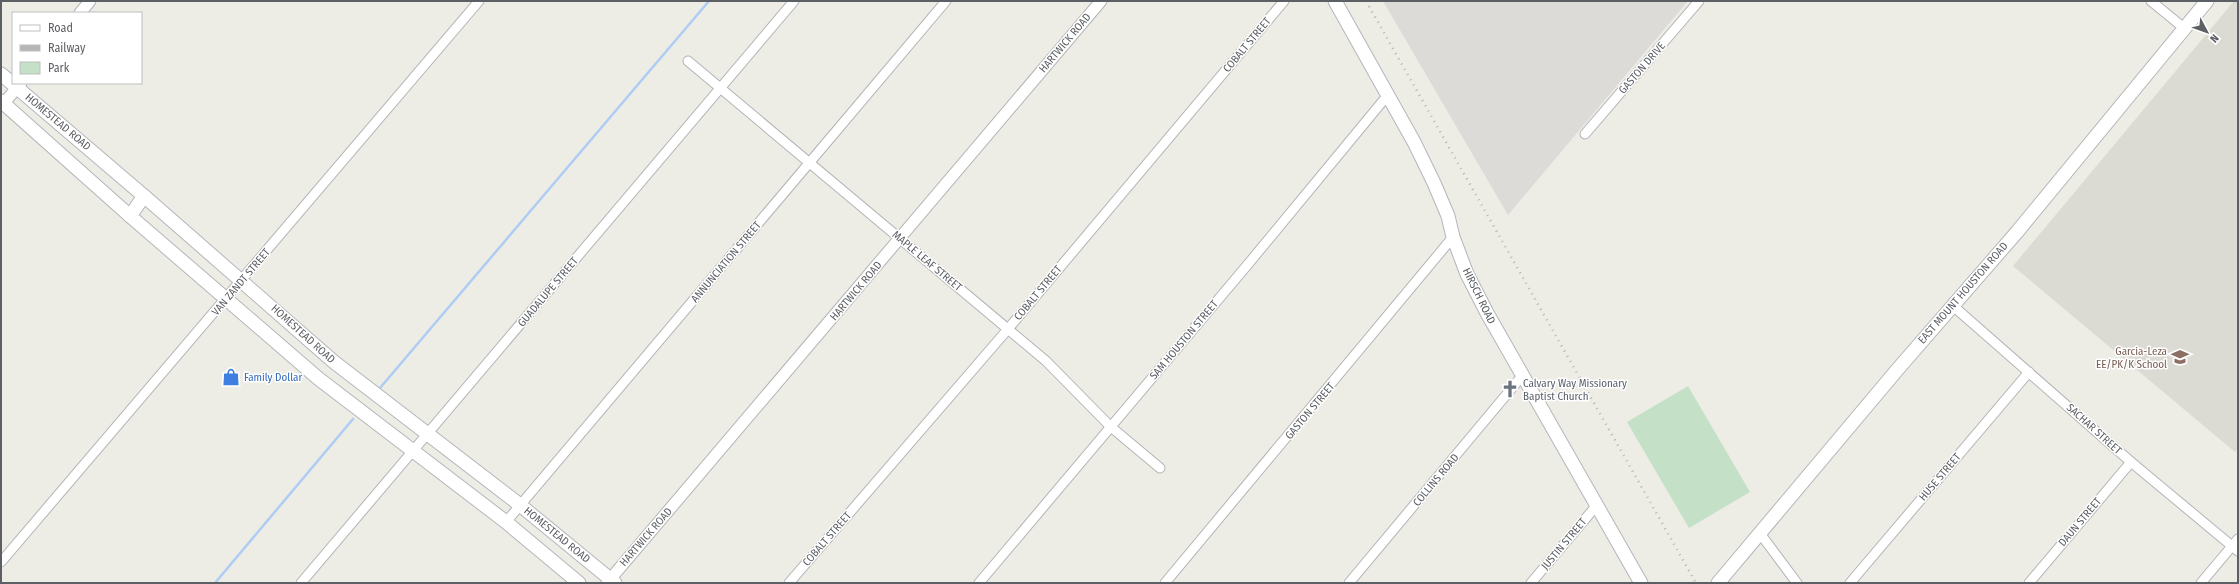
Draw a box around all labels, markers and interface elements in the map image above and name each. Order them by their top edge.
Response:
street label: HARTWICK ROAD [1036,11,1094,75]
legend [12,12,142,84]
north arrow [2187,12,2227,52]
street label: COBALT STREET [1220,14,1274,75]
text: Road [48,21,73,35]
text: N [2207,31,2221,45]
street label: GASTON DRIVE [1616,40,1668,96]
text: Railway [48,41,86,55]
text: Park [48,61,70,75]
street label: HOMESTEAD ROAD [23,91,93,153]
street label: ANNUNCIATION STREET [688,218,764,305]
street label: MAPLE LEAF STREET [890,228,965,294]
street label: EAST MOUNT HOUSTON ROAD [1915,240,2011,346]
street label: VAN ZANDT STREET [209,245,273,318]
street label: GUADALUPE STREET [515,254,581,329]
street label: HARTWICK ROAD [827,259,885,323]
street label: COBALT STREET [1011,262,1065,323]
street label: HIRSCH ROAD [1460,266,1498,326]
street label: SAM HOUSTON STREET [1147,297,1221,382]
street label: HOMESTEAD ROAD [268,302,338,366]
place label: Garcia-Leza EE/PK/K School [2096,345,2167,371]
school or university icon: Garcia-Leza EE/PK/K School [2170,347,2190,367]
shop icon: Family Dollar [221,367,241,387]
place label: Family Dollar [244,371,302,384]
place label: Calvary Way Missionary Baptist Church [1523,377,1627,403]
street label: GASTON STREET [1283,379,1338,442]
church icon: Calvary Way Missionary Baptist Church [1500,379,1520,399]
street label: SACHAR STREET [2064,401,2125,458]
street label: HUSE STREET [1916,450,1964,503]
street label: COLLINS ROAD [1410,451,1462,509]
street label: DAUN STREET [2056,494,2105,549]
street label: HOMESTEAD ROAD [521,504,593,566]
street label: HARTWICK ROAD [617,505,675,569]
street label: COBALT STREET [800,509,855,569]
street label: JUSTIN STREET [1539,515,1590,573]

